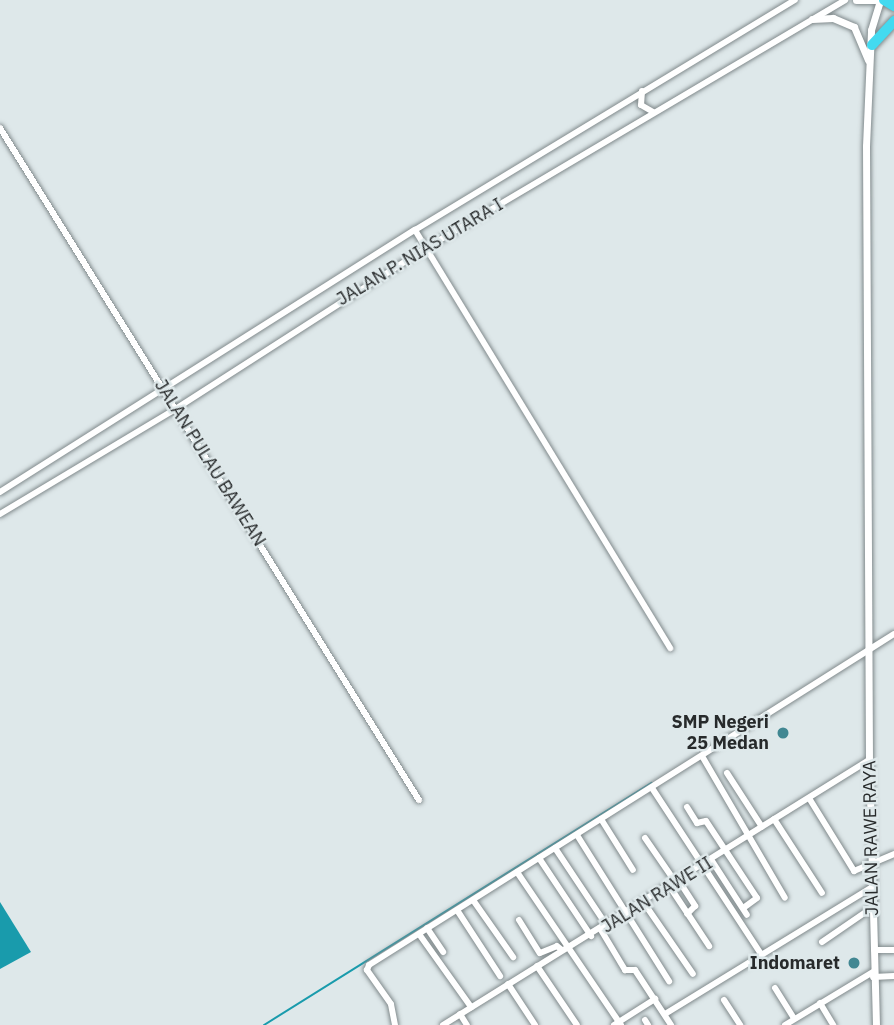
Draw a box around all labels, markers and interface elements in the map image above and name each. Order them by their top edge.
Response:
street label: JALAN P. NIAS UTARA I [333,194,507,310]
street label: JALAN PULAU BAWEAN [150,376,270,550]
place label: SMP Negeri 25 Medan [671,712,769,754]
marker: SMP Negeri 25 Medan [775,725,791,741]
street label: JALAN RAWE RAYA [859,760,883,916]
street label: JALAN RAWE II [598,852,716,938]
place label: Indomaret [750,952,840,974]
marker: Indomaret [846,955,862,971]

